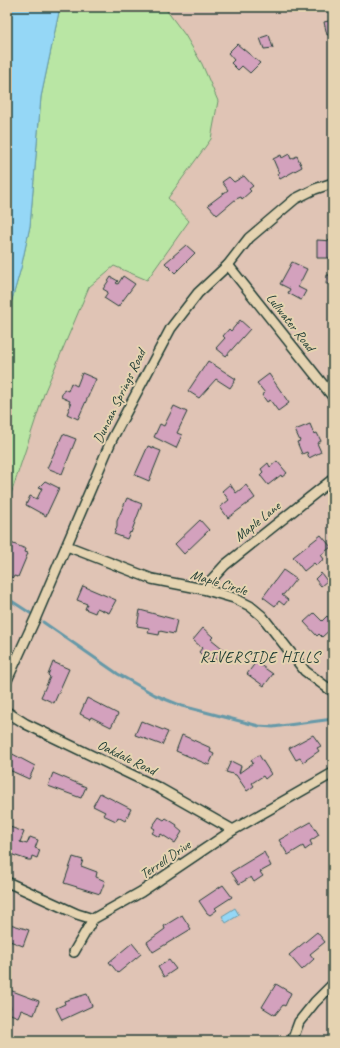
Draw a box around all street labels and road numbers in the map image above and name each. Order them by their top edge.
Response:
street label: Lullwater Road [263,290,320,357]
street label: Duncan Springs Road [89,344,151,446]
street label: Maple Lane [231,497,285,545]
street label: Maple Circle [189,566,250,600]
street label: Oakdale Road [95,736,161,780]
street label: Terrell Drive [137,836,195,883]

